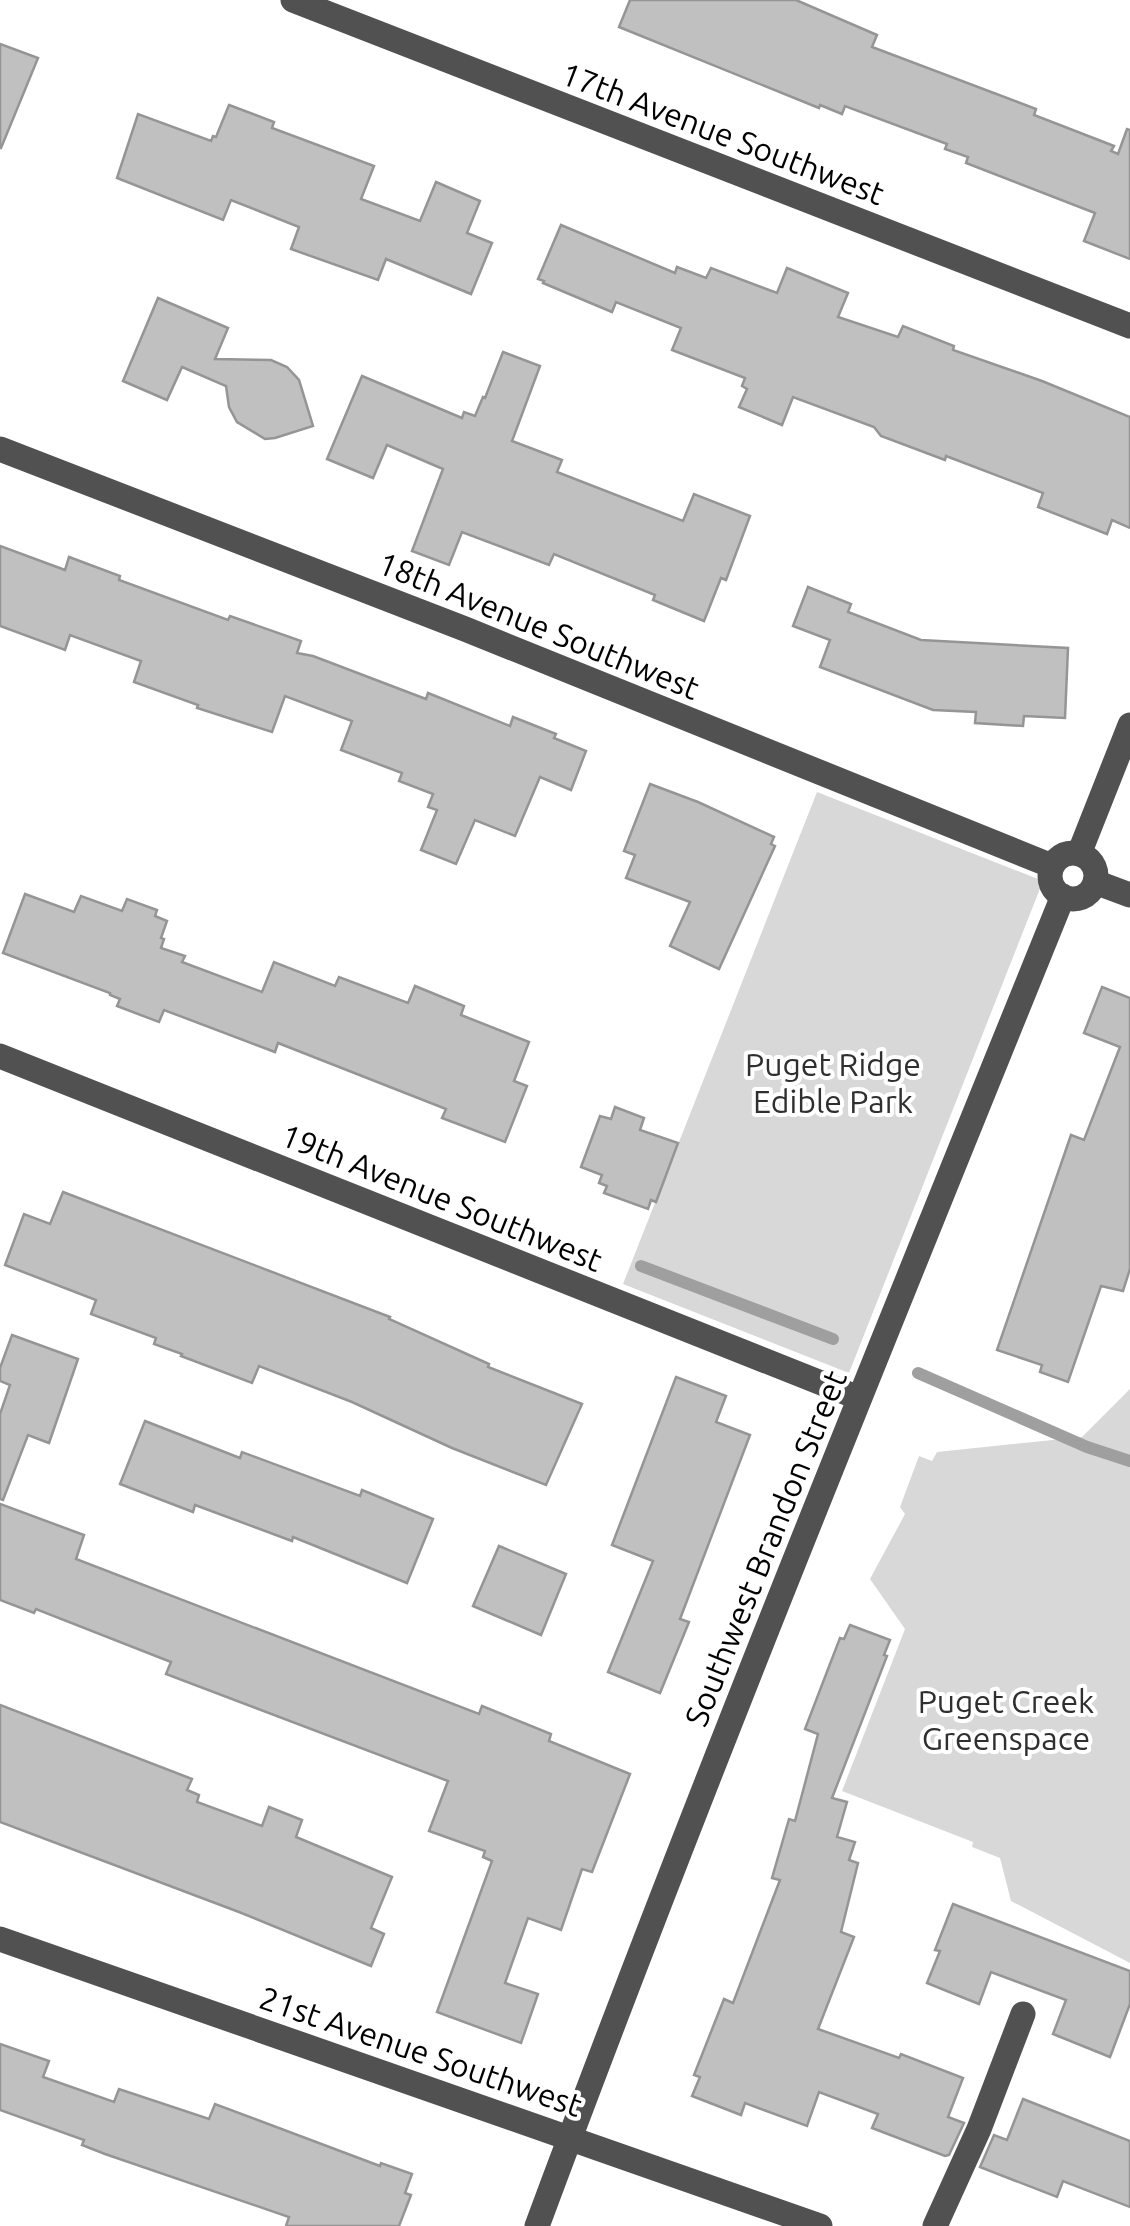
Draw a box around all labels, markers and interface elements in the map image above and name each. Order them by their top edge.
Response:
street label: 17th Avenue Southwest [556,55,890,211]
street label: 18th Avenue Southwest [373,544,705,706]
park label: Puget Ridge Edible Park [745,1046,921,1119]
street label: 19th Avenue Southwest [276,1116,608,1278]
street label: Southwest Brandon Street [677,1365,853,1731]
park label: Puget Creek Greenspace [918,1683,1094,1756]
street label: 21st Avenue Southwest [255,1979,587,2123]

